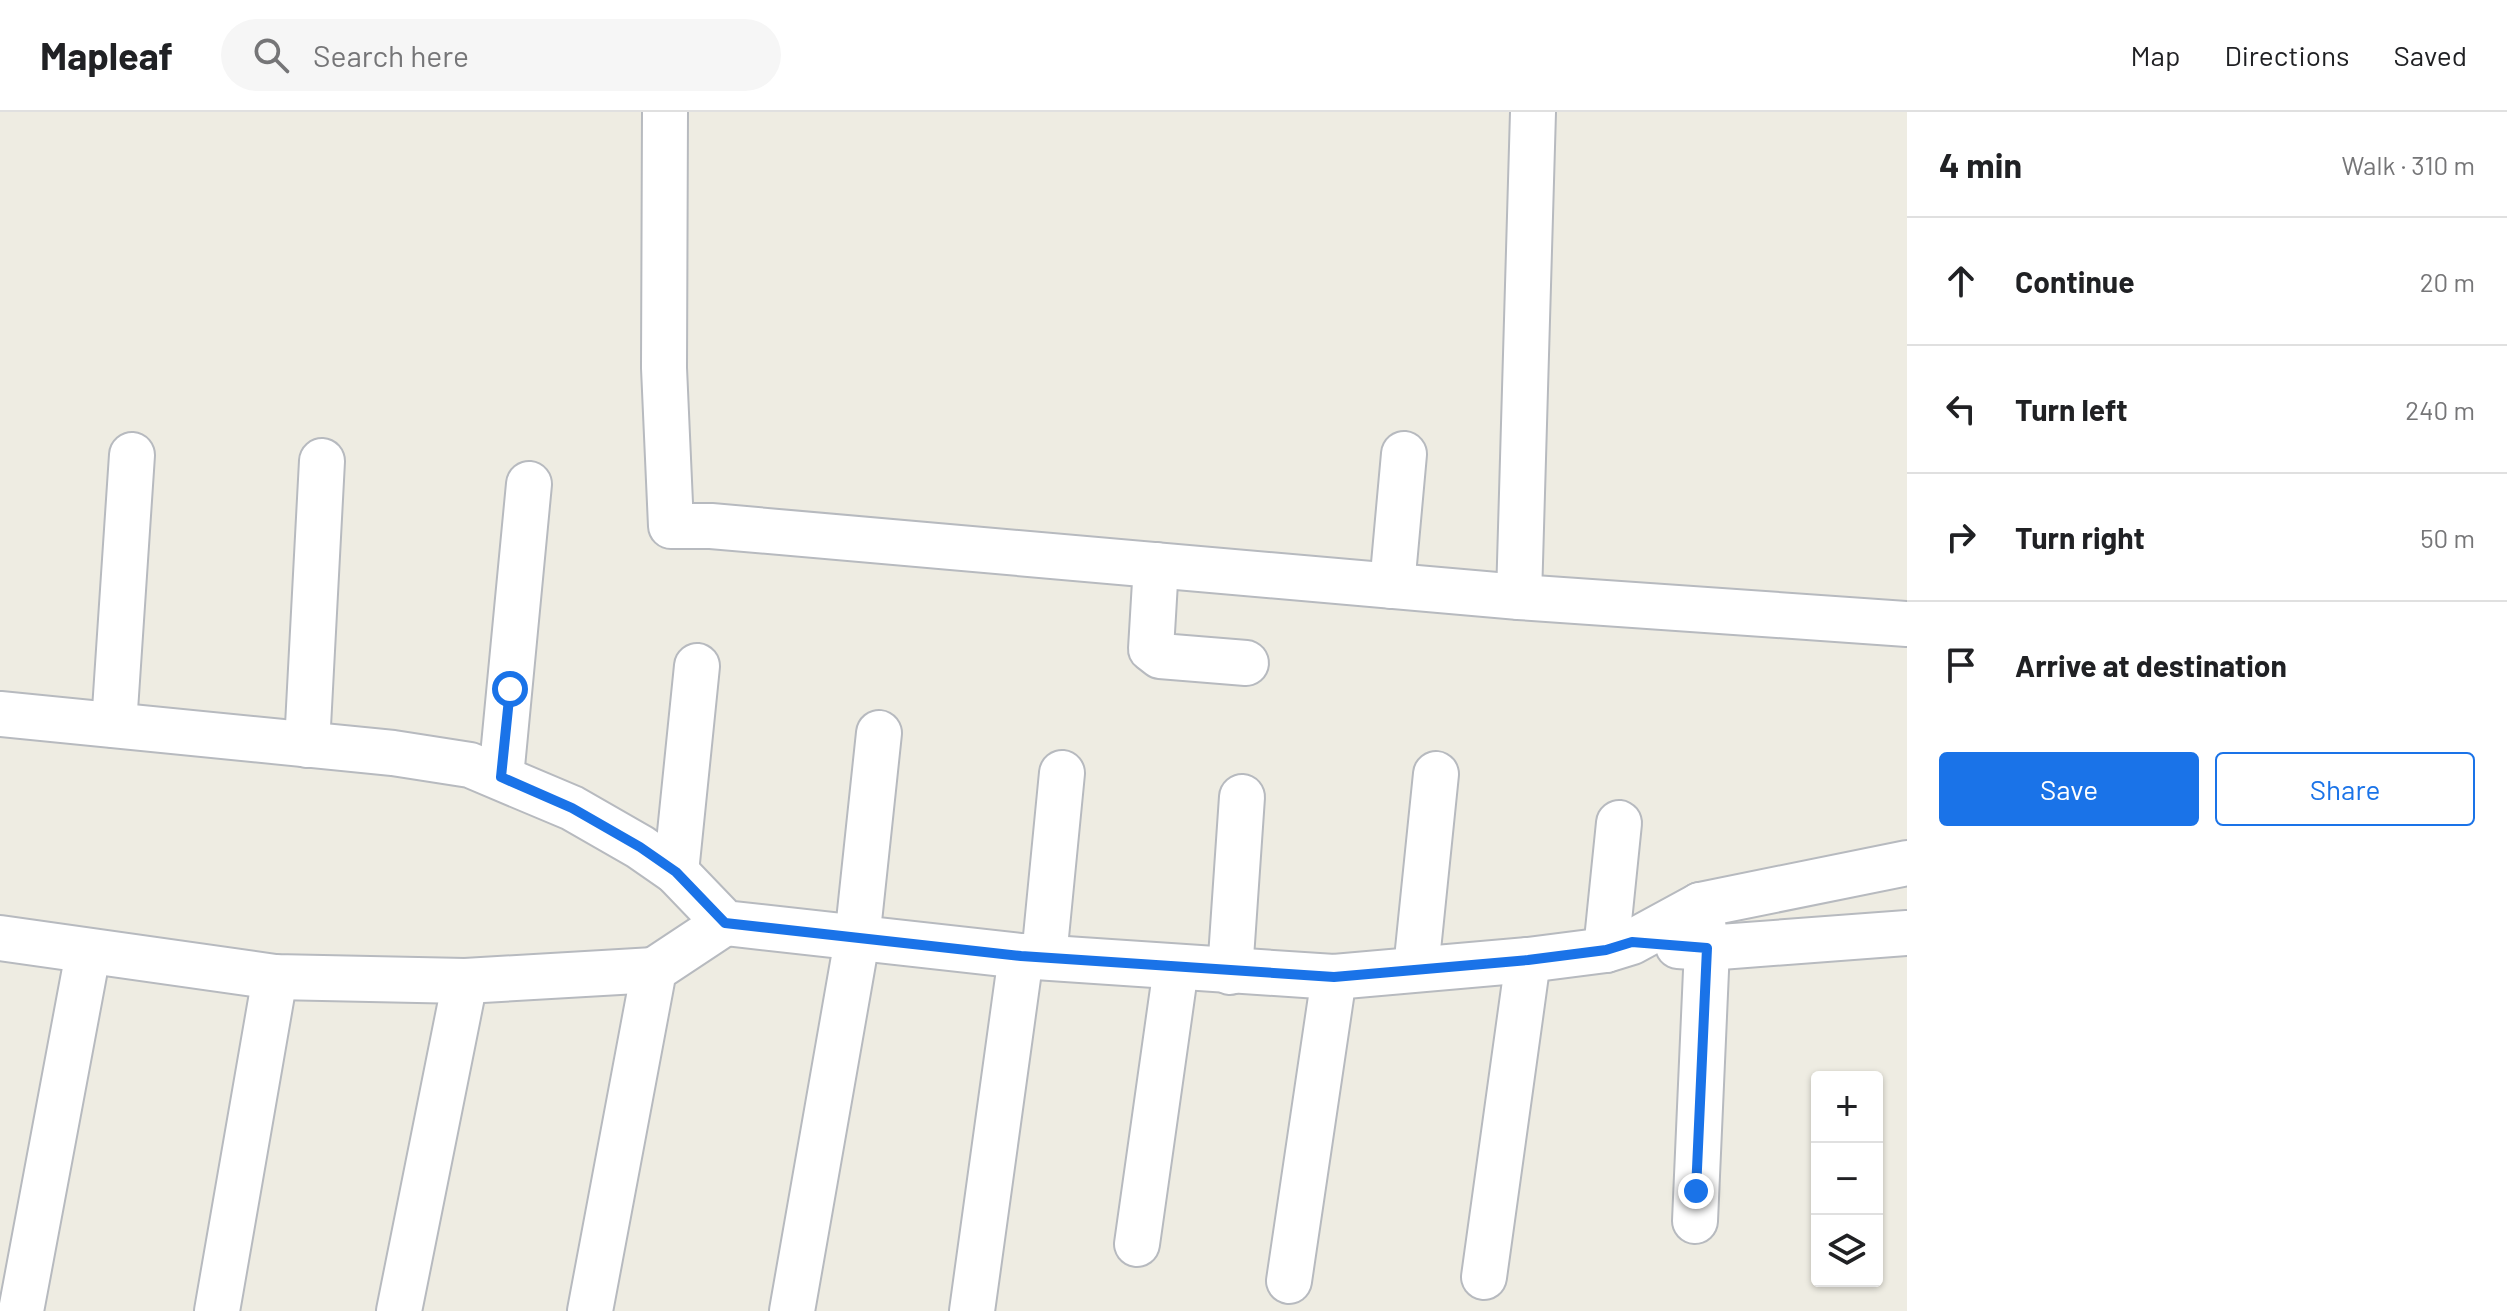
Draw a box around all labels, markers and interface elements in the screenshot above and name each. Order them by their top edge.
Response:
search box [221,19,781,91]
text: Mapleaf [40,32,173,78]
icon: search [249,33,293,77]
text: Search here [313,37,469,73]
text: Map [2131,38,2180,72]
text: Directions [2224,38,2350,72]
text: Saved [2394,38,2467,72]
text: 4 min [1939,144,2022,185]
text: Walk · 310 m [2342,149,2475,180]
icon: ahead [1939,259,1983,303]
text: Continue [2015,263,2135,299]
text: 20 m [2420,266,2475,297]
icon: left [1939,387,1983,431]
text: Turn left [2015,391,2128,427]
text: 240 m [2405,394,2475,425]
icon: right [1939,515,1983,559]
text: Turn right [2015,519,2145,555]
text: 50 m [2420,522,2475,553]
icon: arrive [1939,643,1983,687]
text: Arrive at destination [2015,647,2287,683]
route start [492,671,528,707]
button: Save [1939,752,2199,826]
button: Share [2215,752,2475,826]
map controls [1811,1071,1883,1287]
button: + [1811,1071,1883,1143]
button: − [1811,1143,1883,1215]
route end [1678,1173,1714,1209]
button: layers [1811,1215,1883,1287]

